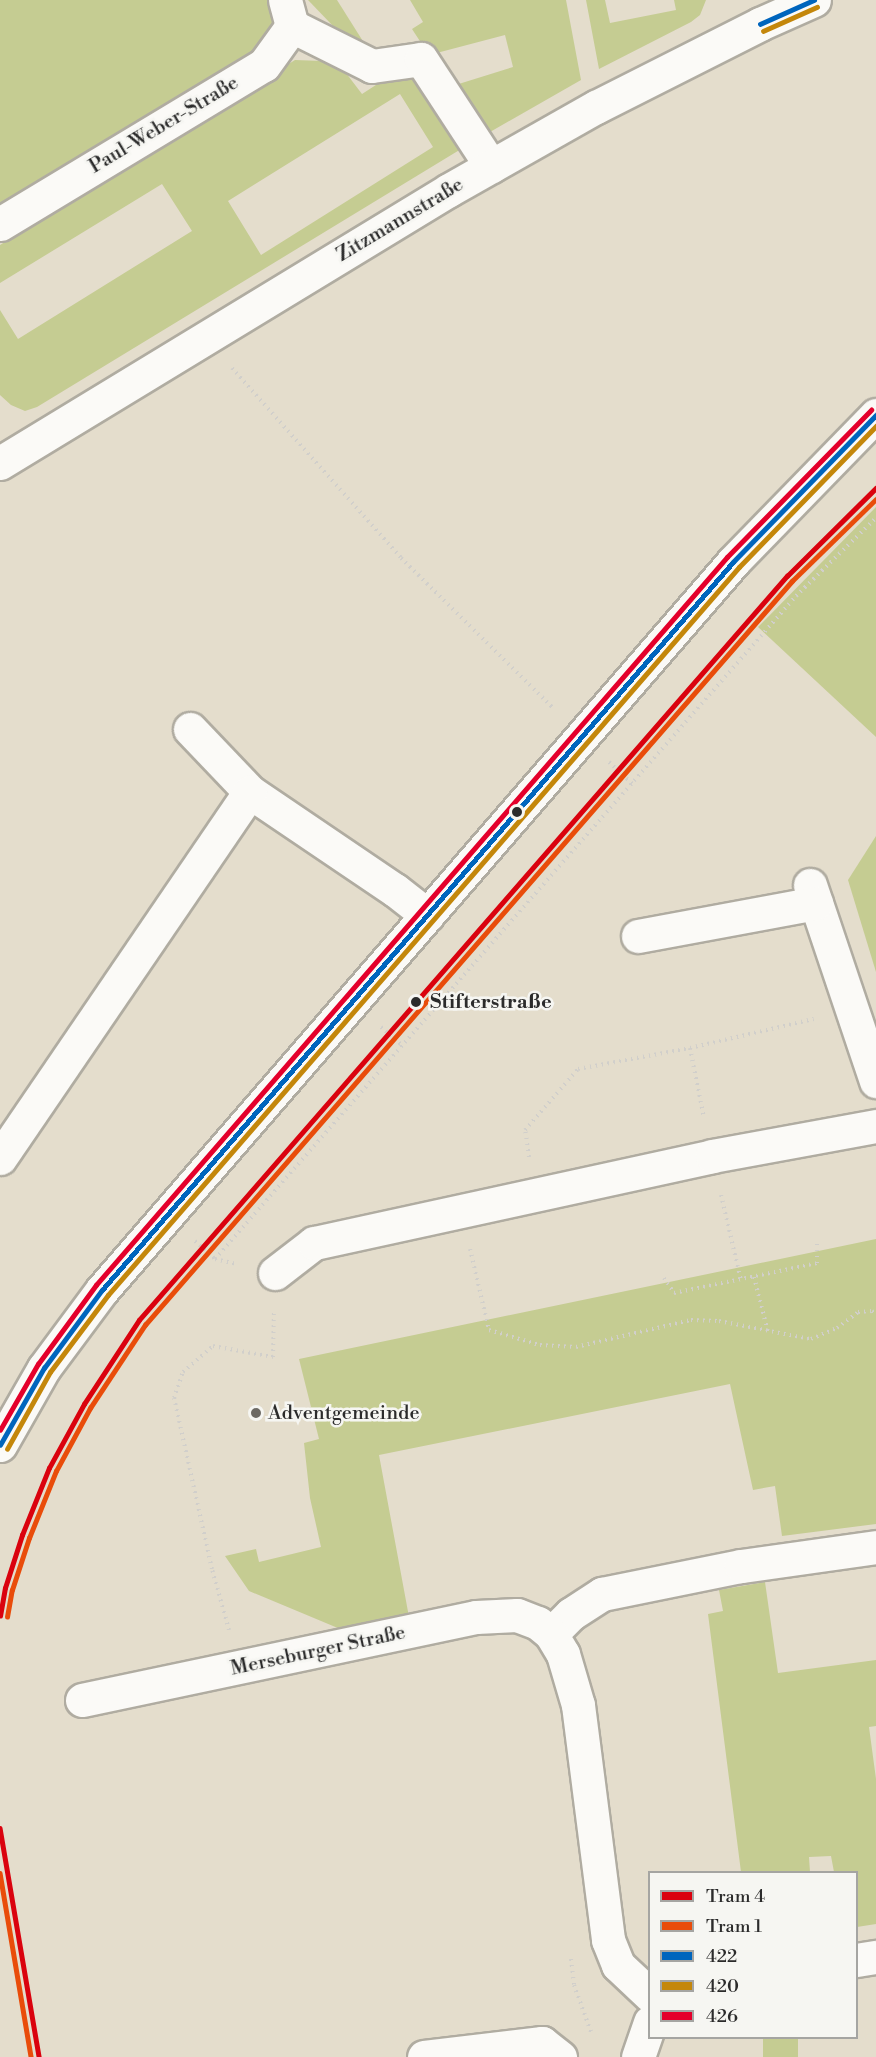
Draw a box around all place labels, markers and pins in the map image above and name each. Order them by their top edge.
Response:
unlabelled marker [511,806,523,818]
place label: Stifterstraße [430,990,552,1014]
marker: Stifterstraße [407,993,425,1011]
place label: Adventgemeinde [268,1401,420,1425]
marker: Adventgemeinde [249,1406,263,1420]

